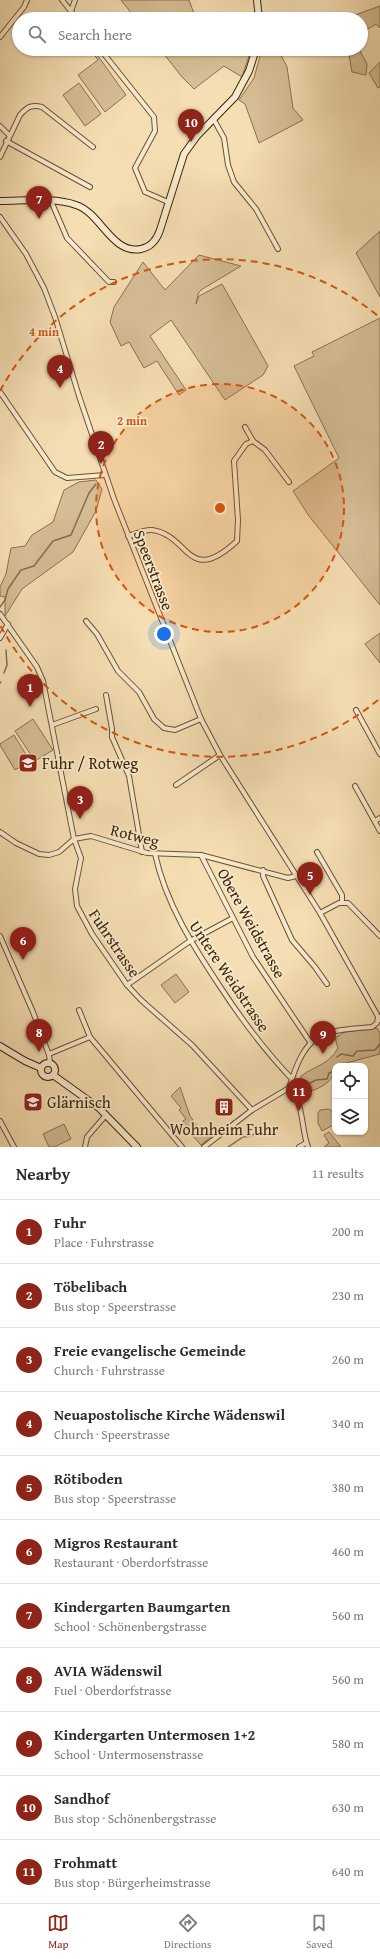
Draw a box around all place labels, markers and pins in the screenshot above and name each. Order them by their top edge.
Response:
pin: 10 [178,109,204,142]
pin: 7 [26,186,52,219]
pin: 4 [47,355,73,388]
pin: 2 [88,431,114,464]
centre of rings [213,501,227,515]
pin: 1 [17,674,43,707]
place label: Fuhr / Rotweg [42,751,138,775]
school or university icon: Fuhr / Rotweg [17,752,39,774]
pin: 3 [67,786,93,819]
pin: 5 [297,862,323,895]
pin: 6 [10,927,36,960]
pin: 8 [26,1019,52,1052]
pin: 9 [310,1021,336,1054]
pin: 11 [286,1078,312,1111]
place label: Glärnisch [47,1090,111,1114]
school or university icon: Glärnisch [22,1091,44,1113]
building icon: Wohnheim Fuhr [213,1096,235,1118]
place label: Wohnheim Fuhr [170,1117,279,1141]

